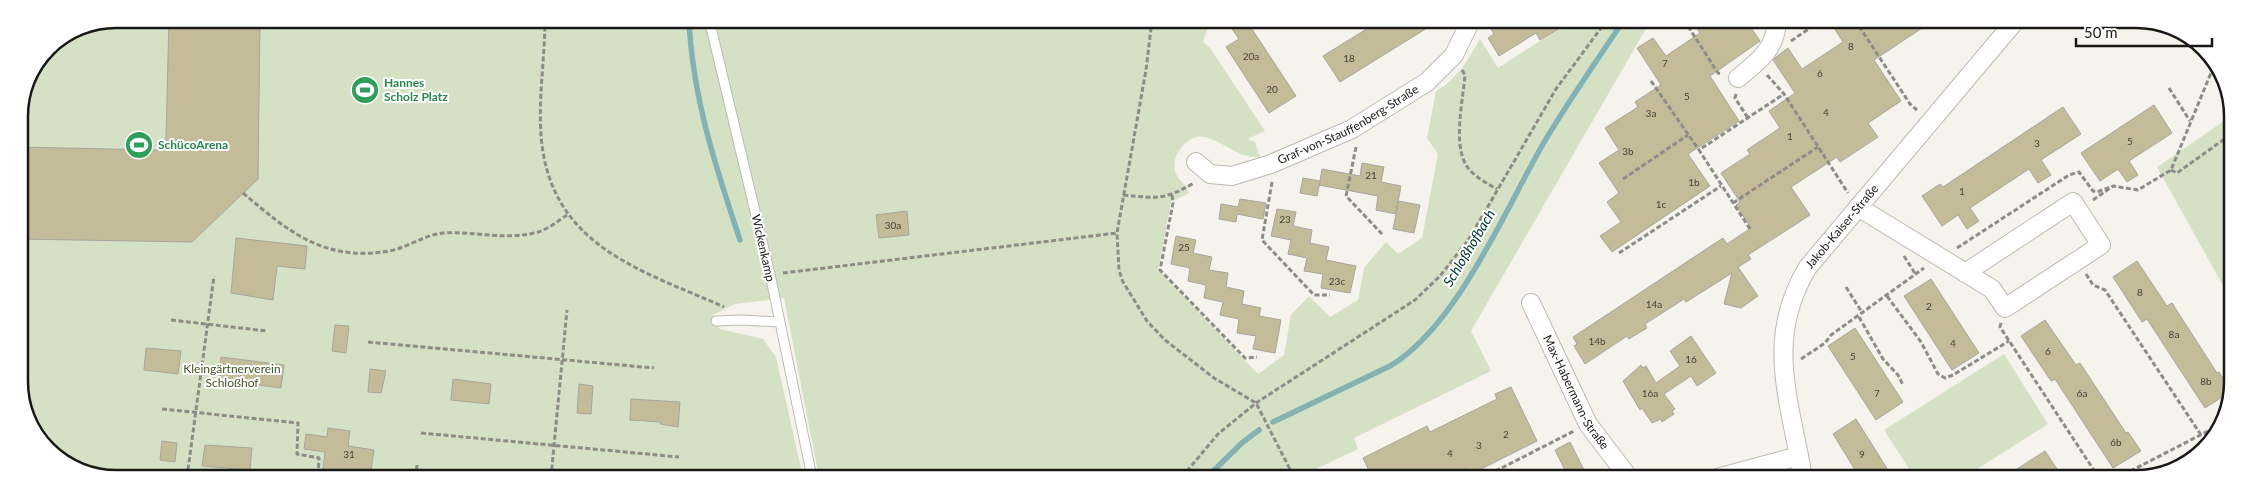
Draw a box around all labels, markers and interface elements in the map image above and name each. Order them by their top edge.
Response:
scale bar [2076,15,2212,47]
text: 50 m [2084,23,2118,41]
house number: 8 [1848,40,1854,52]
house number: 20a [1243,50,1259,62]
house number: 18 [1343,52,1355,64]
house number: 7 [1662,57,1668,69]
house number: 6 [1817,67,1823,79]
sports icon: Hannes Scholz Platz [350,75,380,105]
place label: Hannes Scholz Platz [384,75,448,104]
street label: Graf-von-Stauffenberg-Straße [1275,81,1421,167]
house number: 20 [1266,83,1278,95]
house number: 5 [1684,90,1690,102]
house number: 4 [1823,106,1829,118]
house number: 3a [1646,107,1656,119]
sports icon: SchücoArena [124,130,154,160]
house number: 1 [1787,130,1793,142]
house number: 5 [2127,135,2133,147]
place label: SchücoArena [158,137,228,152]
house number: 3 [2034,137,2040,149]
house number: 3b [1622,145,1634,157]
house number: 21 [1365,169,1377,181]
house number: 1b [1688,176,1700,188]
street label: Jakob-Kaiser-Straße [1802,181,1881,272]
house number: 1 [1959,185,1965,197]
house number: 1c [1656,198,1667,210]
water label: Schloßhofbach [1439,206,1498,289]
street label: Wickenkamp [748,213,779,283]
house number: 23 [1279,213,1291,225]
house number: 30a [885,219,901,231]
house number: 25 [1178,241,1190,253]
house number: 23c [1329,275,1345,287]
house number: 8 [2137,286,2143,298]
house number: 14a [1646,298,1662,310]
house number: 2 [1926,300,1932,312]
house number: 8a [2169,328,2179,340]
street label: Max-Habermann-Straße [1540,332,1612,452]
house number: 14b [1588,335,1606,347]
house number: 4 [1950,337,1956,349]
house number: 6 [2045,345,2051,357]
house number: 5 [1850,350,1856,362]
house number: 16 [1685,353,1697,365]
park label: Kleingärtnerverein Schloßhof [183,361,281,390]
house number: 8b [2200,375,2212,387]
house number: 16a [1642,387,1658,399]
house number: 7 [1874,387,1880,399]
house number: 6a [2077,387,2087,399]
house number: 2 [1503,428,1509,440]
house number: 6b [2110,436,2122,448]
house number: 3 [1476,439,1482,451]
house number: 4 [1447,447,1453,459]
house number: 31 [343,448,355,460]
house number: 9 [1859,448,1865,460]

